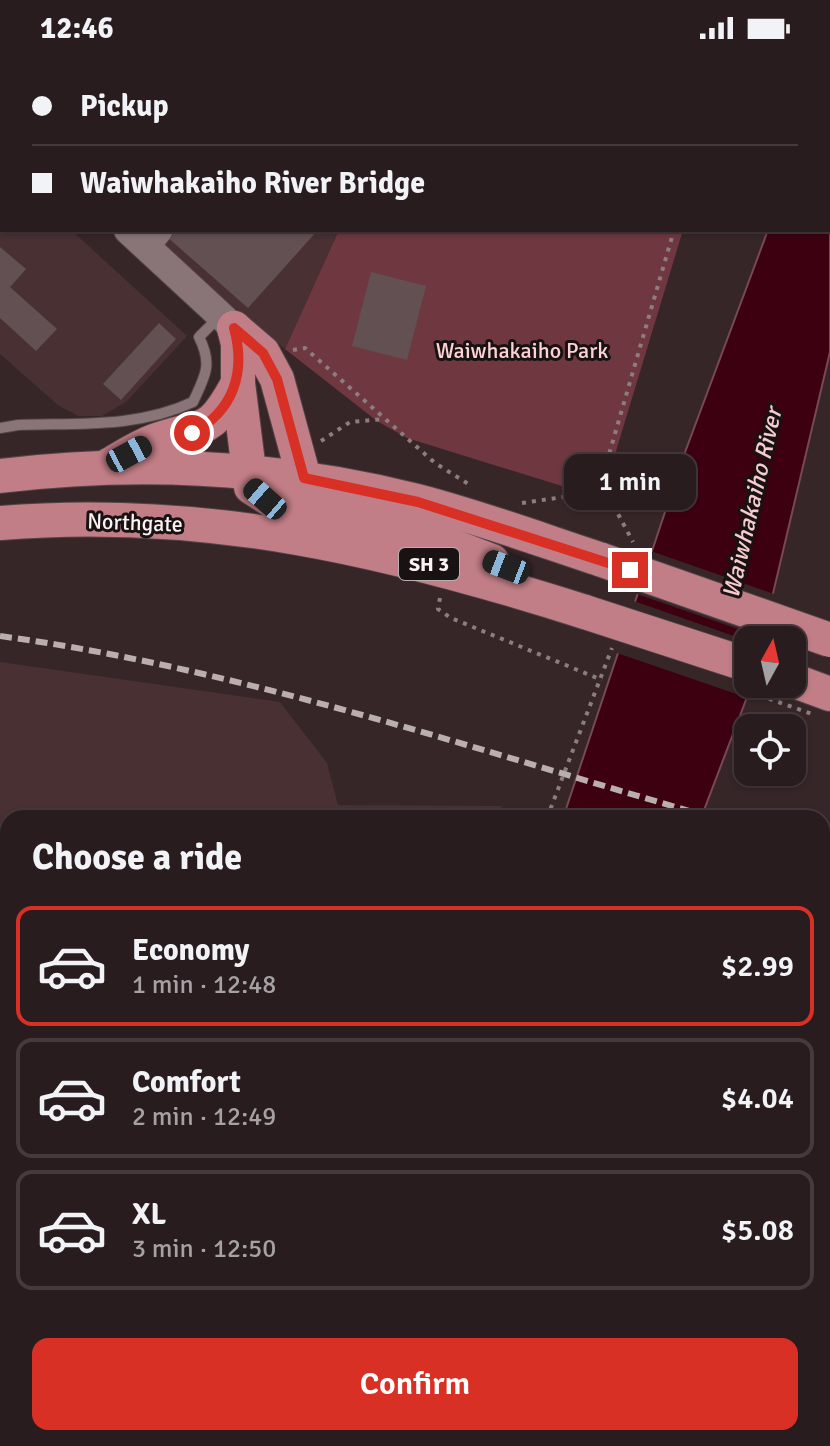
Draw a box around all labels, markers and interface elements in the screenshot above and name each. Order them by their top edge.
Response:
text: 12:46 [40,10,114,47]
text: Pickup [80,88,169,125]
text: Waiwhakaiho River Bridge [80,165,425,202]
park label: Waiwhakaiho Park [436,337,608,364]
water label: Waiwhakaiho River [716,402,789,601]
route start [174,415,210,451]
car [102,432,156,476]
callout: 1 min [564,454,696,510]
text: 1 min [599,466,661,498]
car [239,474,291,524]
street label: Northgate [87,507,183,538]
car [479,547,533,587]
road number: SH 3 [399,548,459,580]
route end [612,552,648,588]
north arrow [734,626,806,698]
map controls [734,626,806,786]
button: locate [734,714,806,786]
text: Choose a ride [32,835,242,880]
icon: car [36,930,108,1002]
text: Economy [132,932,249,969]
text: $2.99 [721,948,794,985]
text: 1 min · 12:48 [132,969,276,1001]
icon: car [36,1062,108,1134]
text: Comfort [132,1064,241,1101]
text: $4.04 [721,1080,794,1117]
text: 2 min · 12:49 [132,1101,276,1133]
icon: car [36,1194,108,1266]
text: XL [132,1196,166,1233]
text: $5.08 [721,1212,794,1249]
text: 3 min · 12:50 [132,1233,276,1265]
button: Confirm [32,1338,798,1430]

